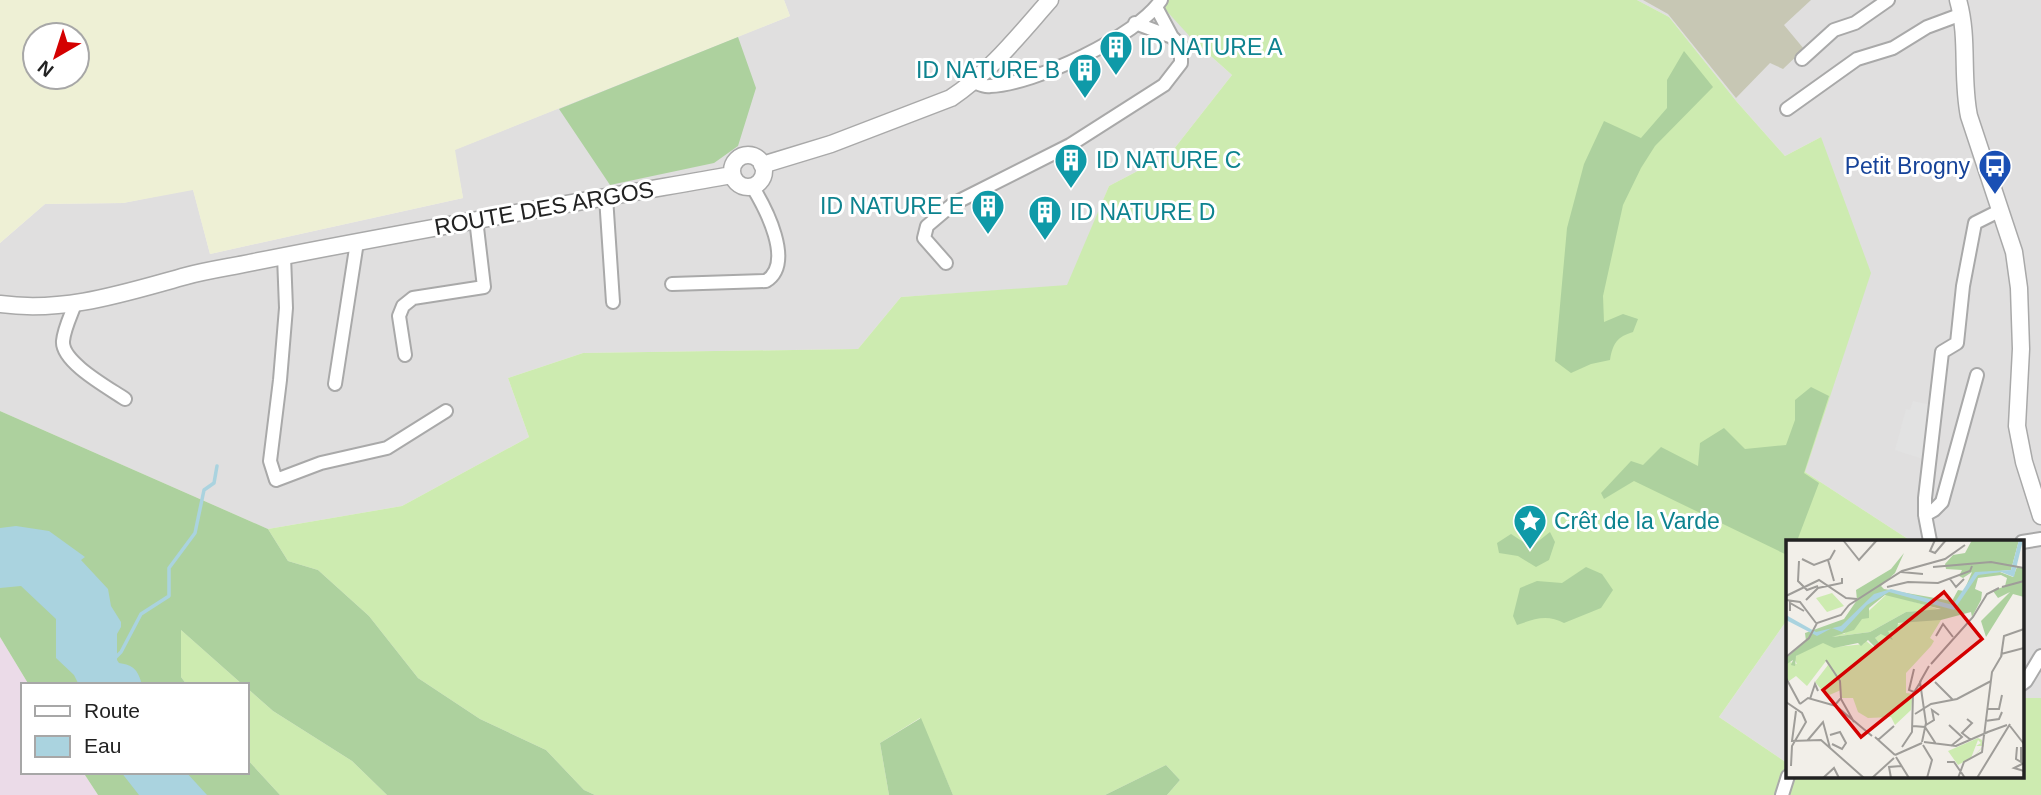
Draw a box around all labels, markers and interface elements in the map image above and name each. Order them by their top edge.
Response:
north arrow [21,21,91,91]
building icon: ID NATURE A [1097,28,1135,77]
place label: ID NATURE A [1140,34,1283,60]
building icon: ID NATURE B [1066,51,1104,100]
text: N [34,56,58,81]
place label: ID NATURE B [916,57,1060,83]
building icon: ID NATURE C [1052,141,1090,190]
place label: ID NATURE C [1096,147,1241,173]
bus stop icon: Petit Brogny [1976,147,2014,196]
place label: Petit Brogny [1845,153,1970,179]
street label: ROUTE DES ARGOS [432,176,656,240]
building icon: ID NATURE E [969,187,1007,236]
place label: ID NATURE E [820,193,964,219]
building icon: ID NATURE D [1026,193,1064,242]
place label: ID NATURE D [1070,199,1215,225]
place icon: Crêt de la Varde [1511,502,1549,551]
place label: Crêt de la Varde [1554,508,1720,534]
inset map [1786,540,2024,778]
legend [21,683,248,774]
text: Route [84,699,140,722]
text: Eau [84,734,121,757]

